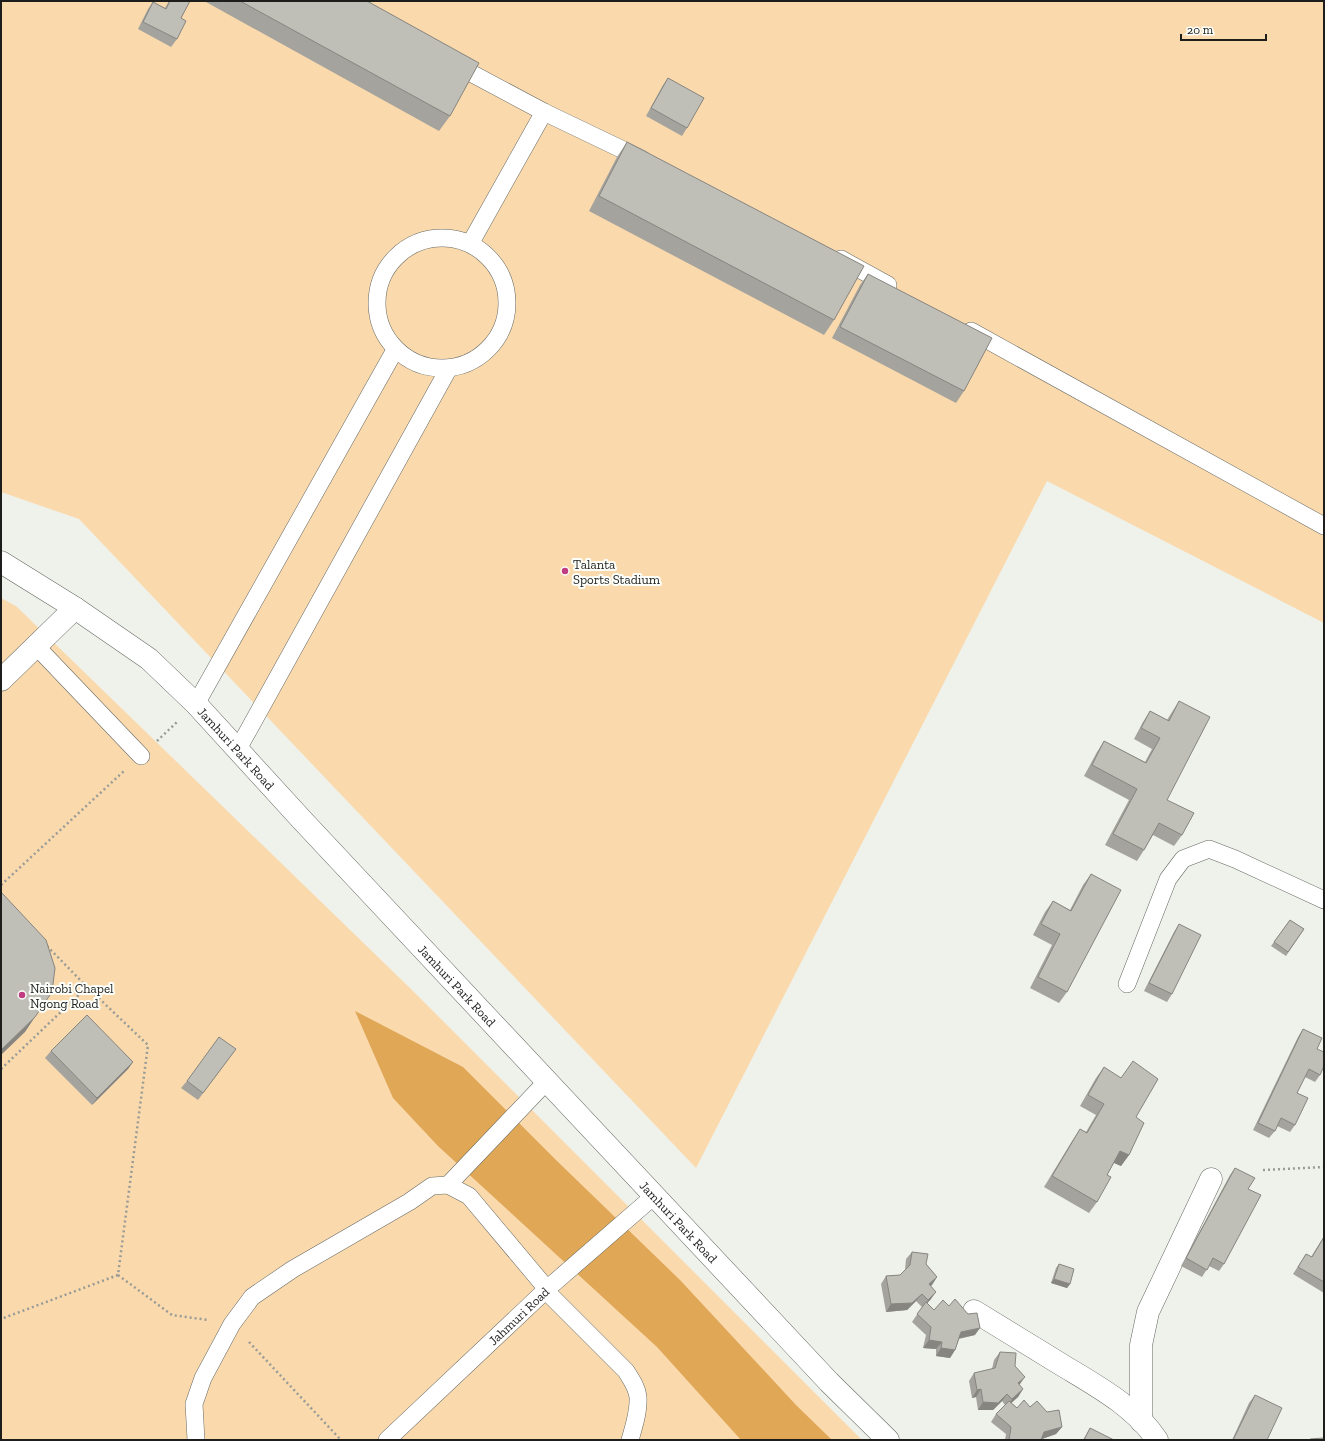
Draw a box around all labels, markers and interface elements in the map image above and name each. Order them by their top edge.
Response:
scale bar [1181,16,1266,42]
text: 20 m [1187,23,1214,37]
place label: Talanta Sports Stadium [573,557,661,587]
marker: Talanta Sports Stadium [560,566,570,576]
street label: Jamhuri Park Road [195,704,278,793]
street label: Jamhuri Park Road [415,942,499,1030]
place label: Nairobi Chapel Ngong Road [30,981,114,1011]
marker: Nairobi Chapel Ngong Road [17,990,27,1000]
street label: Jamhuri Park Road [637,1178,720,1266]
street label: Jahmuri Road [486,1284,552,1348]

